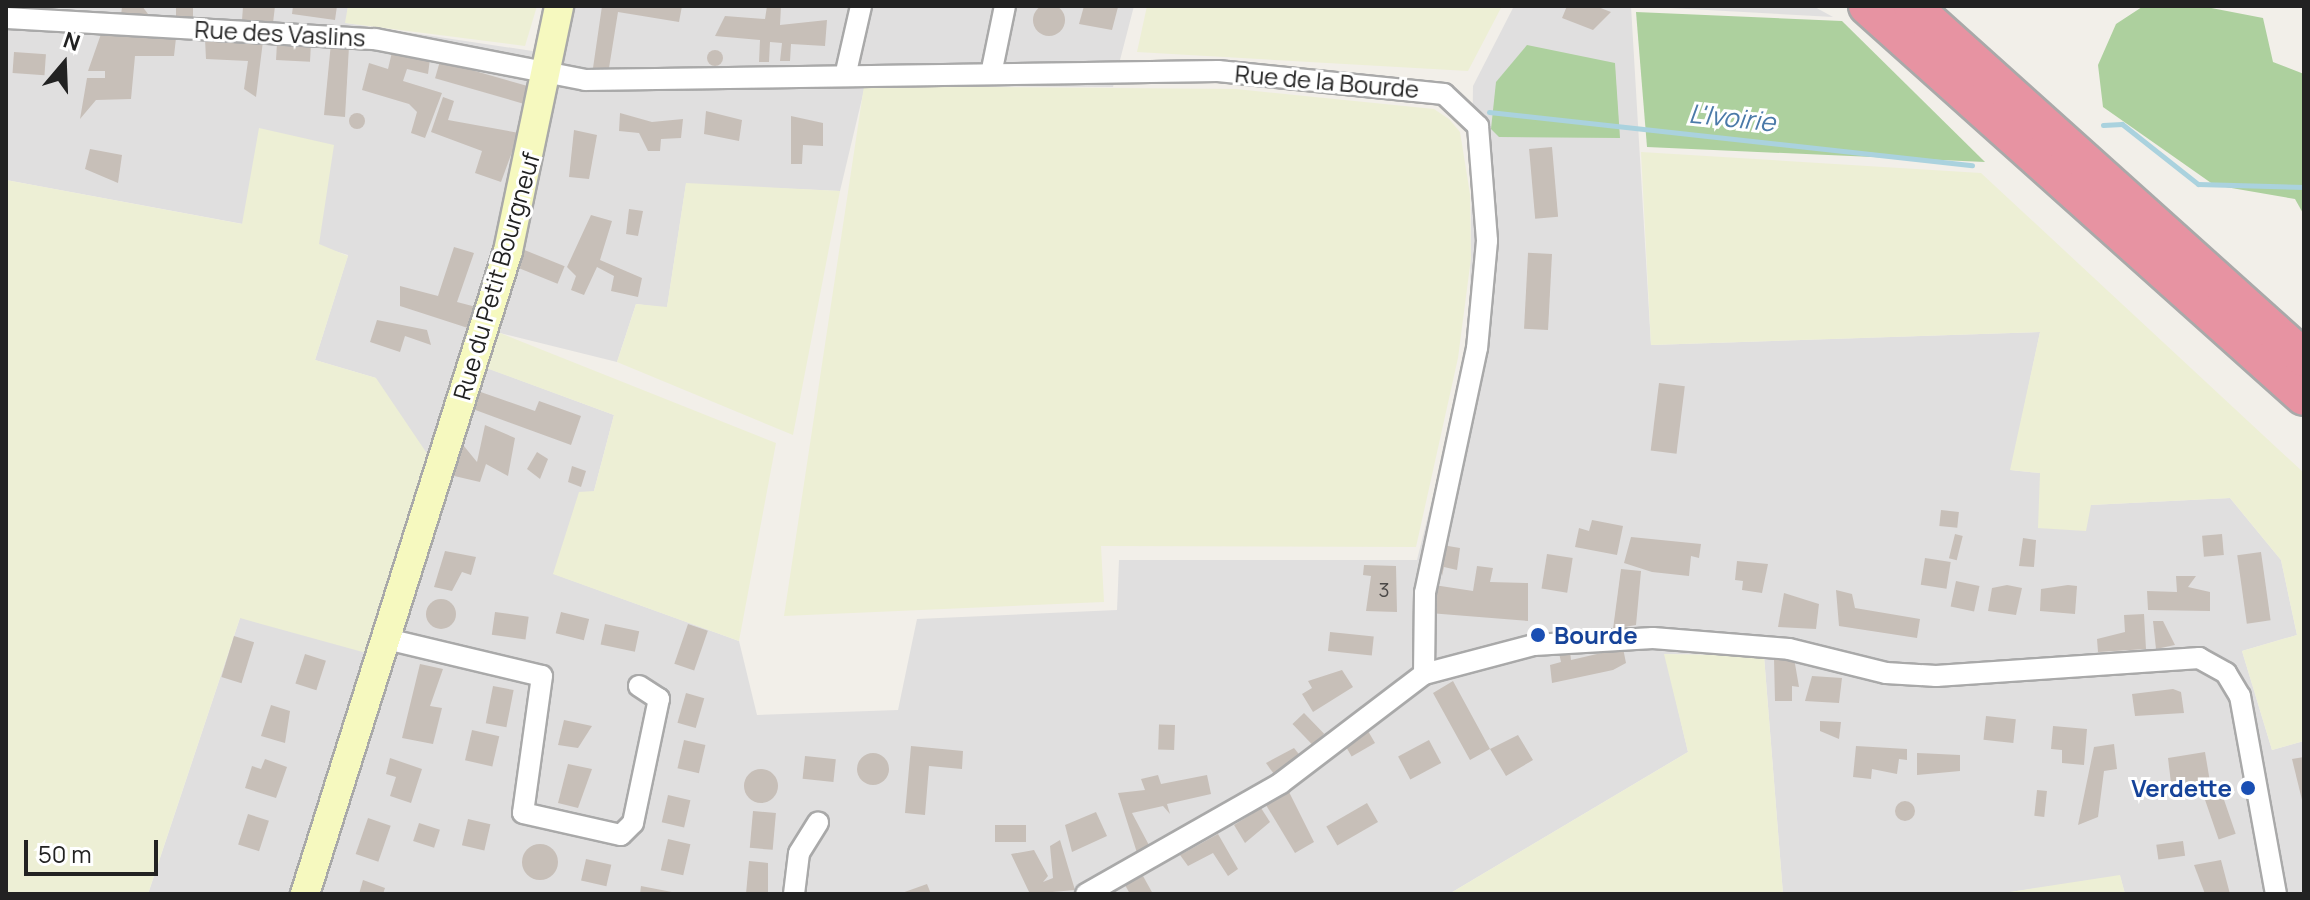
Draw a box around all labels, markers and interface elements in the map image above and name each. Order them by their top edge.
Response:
street label: Rue des Vaslins [194,14,366,52]
north arrow [24,24,104,104]
text: N [59,25,84,58]
street label: Rue de la Bourde [1234,59,1420,103]
water label: L'Ivoirie [1687,98,1777,138]
street label: Rue du Petit Bourgneuf [447,149,545,403]
house number: 3 [1378,577,1390,601]
place label: Bourde [1554,621,1638,649]
marker: Bourde [1529,626,1547,644]
place label: Verdette [2131,774,2232,802]
marker: Verdette [2239,779,2257,797]
scale bar [28,824,162,874]
text: 50 m [38,837,92,870]

